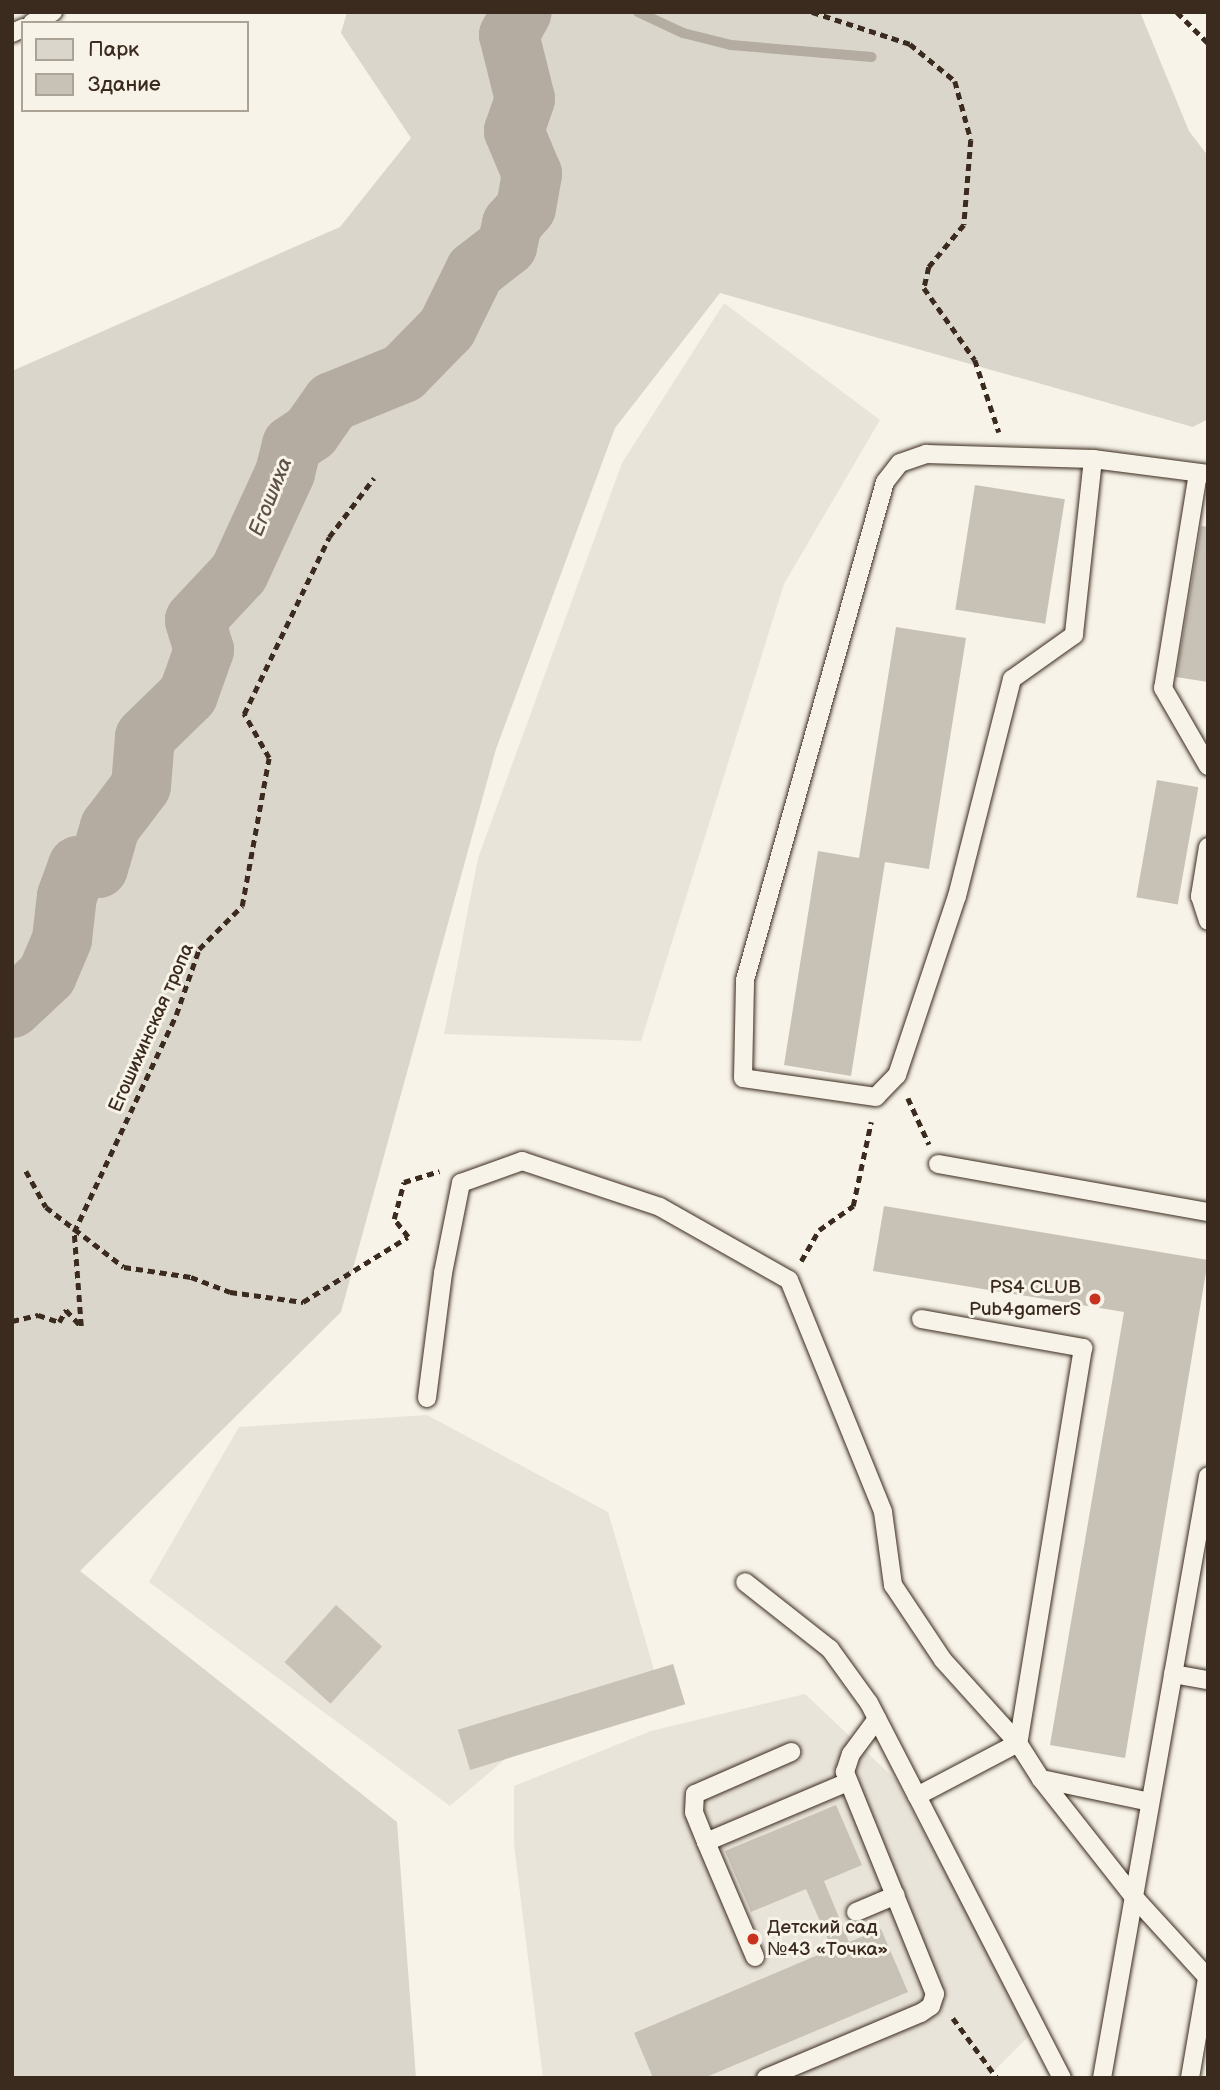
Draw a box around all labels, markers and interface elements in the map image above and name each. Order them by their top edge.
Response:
legend [21,21,248,112]
text: Парк [88,37,139,62]
text: Здание [88,72,161,97]
water label: Егошиха [244,454,298,540]
street label: Егошихинская тропа [105,940,199,1116]
place label: PS4 CLUB Pub4gamerS [969,1277,1081,1321]
marker: PS4 CLUB Pub4gamerS [1087,1291,1103,1307]
place label: Детский сад №43 «Точка» [767,1917,888,1961]
marker: Детский сад №43 «Точка» [745,1931,761,1947]

